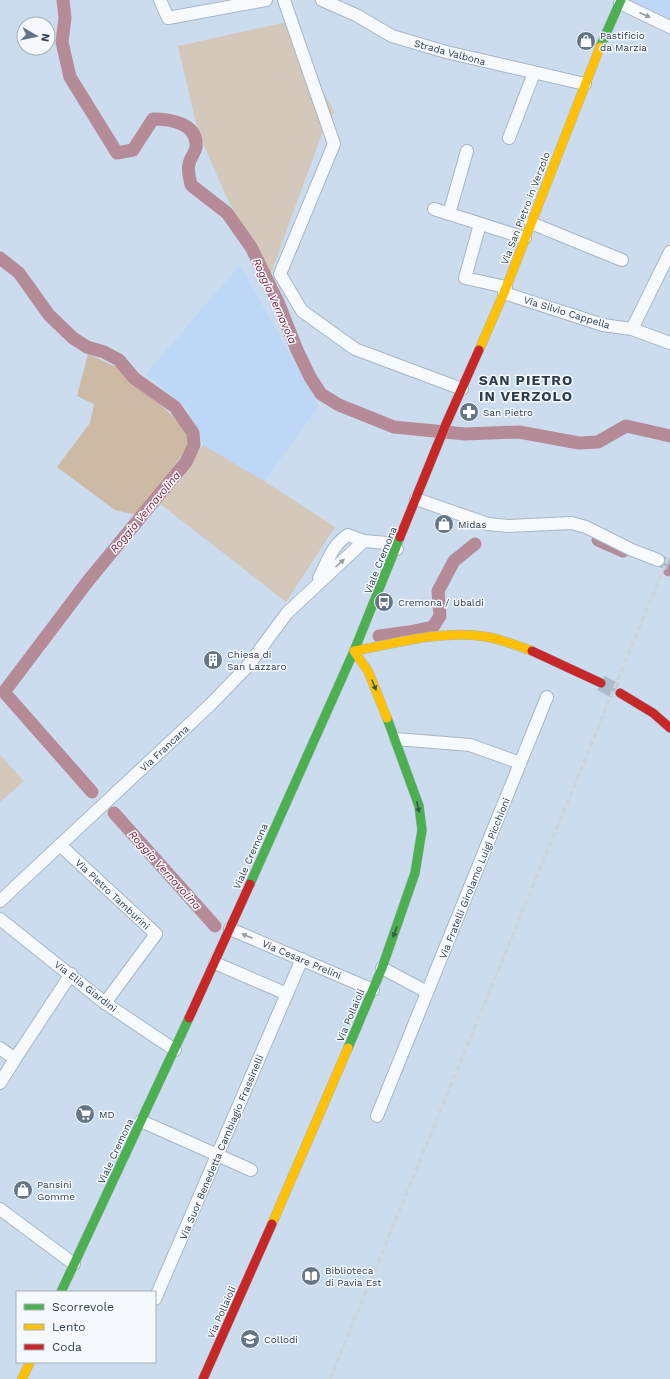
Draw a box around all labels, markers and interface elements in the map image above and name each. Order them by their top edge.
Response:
one-way arrow [639,12,651,18]
north arrow [16,16,56,56]
shop icon: Pastificio da Marzia [575,30,597,52]
place label: Pastificio da Marzia [600,30,647,53]
text: N [38,32,52,43]
street label: Strada Valbona [413,38,487,67]
street label: Via San Pietro in Verzolo [499,150,552,266]
water label: Roggia Vernavola [250,256,299,346]
street label: Via Silvio Cappella [522,294,612,331]
district label: SAN PIETRO IN VERZOLO [479,372,573,404]
pharmacy icon: San Pietro [458,401,480,423]
place label: San Pietro [483,407,533,418]
water label: Roggia Vernavolina [108,469,183,555]
shop icon: Midas [433,513,455,535]
place label: Midas [458,519,486,530]
street label: Viale Cremona [362,525,399,595]
one-way arrow [335,558,345,567]
bus stop icon: Cremona / Ubaldi [373,591,395,613]
place label: Cremona / Ubaldi [398,597,484,608]
building icon: Chiesa di San Lazzaro [202,649,224,671]
place label: Chiesa di San Lazzaro [227,649,286,672]
one-way arrow [371,679,377,691]
street label: Via Francana [138,723,191,774]
street label: Via Fratelli Girolamo Luigi Picchioni [437,796,512,960]
one-way arrow [416,800,422,813]
street label: Viale Cremona [231,821,270,891]
water label: Roggia Vernavolina [126,828,204,913]
street label: Via Pietro Tamburini [73,857,152,932]
one-way arrow [392,927,398,939]
one-way arrow [241,933,253,939]
street label: Via Cesare Prelini [261,938,343,981]
street label: Via Elia Giardini [52,959,119,1014]
street label: Via Pollaioli [334,987,366,1043]
street label: Via Suor Benedetta Cambiagio Frassinelli [177,1053,266,1241]
supermarket icon: MD [74,1103,96,1125]
place label: MD [99,1109,115,1120]
street label: Viale Cremona [95,1116,136,1186]
shop icon: Pansini Gomme [12,1179,34,1201]
place label: Pansini Gomme [37,1179,75,1202]
library icon: Biblioteca di Pavia Est [300,1265,322,1287]
place label: Biblioteca di Pavia Est [325,1265,382,1288]
street label: Via Pollaioli [205,1284,238,1340]
legend [16,1291,156,1363]
text: Scorrevole [52,1300,114,1314]
text: Lento [52,1320,86,1334]
school or university icon: Collodi [239,1328,261,1350]
place label: Collodi [264,1334,298,1345]
text: Coda [52,1340,82,1354]

